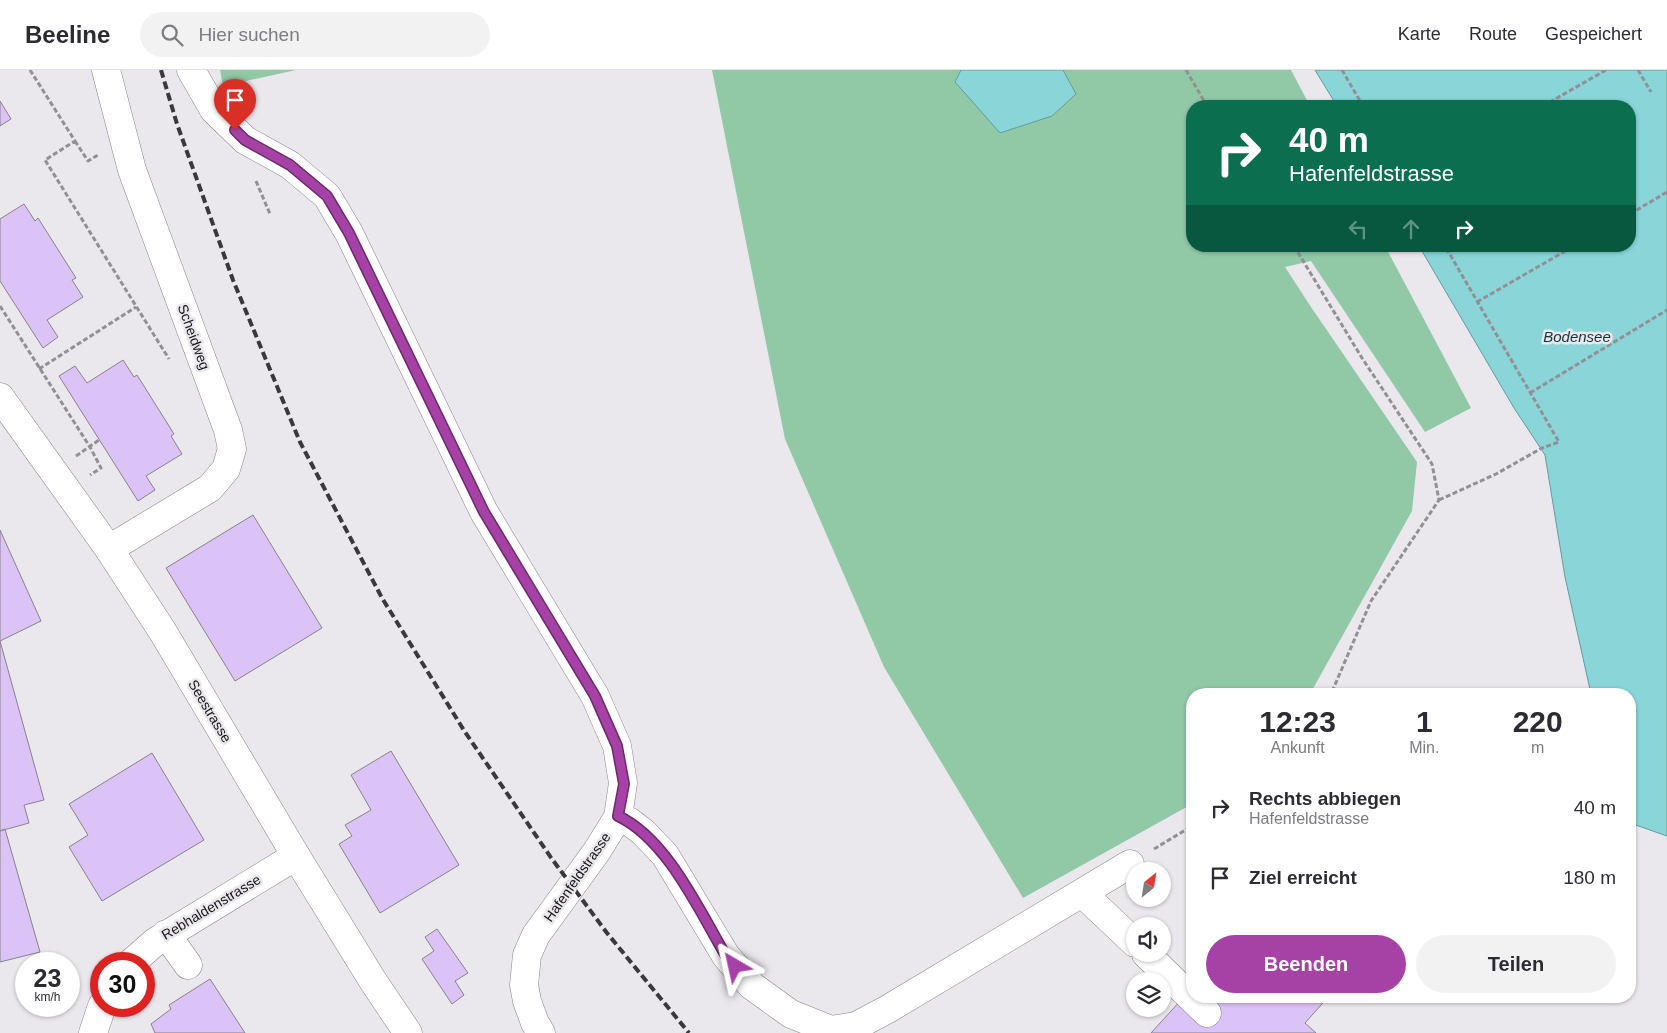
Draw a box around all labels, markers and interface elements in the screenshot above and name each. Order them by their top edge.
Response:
search box [140,12,490,57]
text: Beeline [25,21,110,48]
icon: search [158,21,186,49]
text: Hier suchen [198,24,300,45]
text: Karte [1398,24,1441,44]
text: Route [1469,24,1517,44]
text: Gespeichert [1545,24,1642,44]
pin [214,79,256,130]
icon: arrive [221,86,249,114]
icon: right [1206,120,1271,185]
text: 40 m [1289,120,1369,159]
text: Hafenfeldstrasse [1289,161,1454,186]
icon: left [1344,215,1372,243]
icon: ahead [1397,215,1425,243]
icon: right [1450,215,1478,243]
street label: Scheidweg [175,302,213,372]
water label: Bodensee [1543,328,1611,345]
street label: Seestrasse [185,677,235,745]
text: 12:23 [1259,705,1336,738]
text: 1 [1416,705,1433,738]
text: 220 [1513,705,1563,738]
text: Ankunft [1270,739,1325,756]
text: Min. [1409,739,1439,756]
text: m [1531,739,1544,756]
text: Rechts abbiegen [1249,788,1401,809]
icon: right [1206,794,1234,822]
text: 40 m [1574,797,1616,818]
text: Hafenfeldstrasse [1249,810,1369,827]
street label: Hafenfeldstrasse [540,829,614,925]
north arrow [1126,862,1171,908]
map controls [1126,862,1171,1017]
icon: arrive [1206,864,1234,892]
text: Ziel erreicht [1249,867,1357,888]
text: 180 m [1563,867,1616,888]
street label: Rebhaldenstrasse [159,871,264,943]
button: sound [1126,917,1171,962]
button: Beenden [1206,935,1406,993]
button: Teilen [1416,935,1616,993]
position arrow [708,939,760,991]
speed limit sign: 30 [90,952,155,1017]
text: 23 [34,964,61,992]
button: layers [1126,972,1171,1017]
text: km/h [34,990,61,1004]

